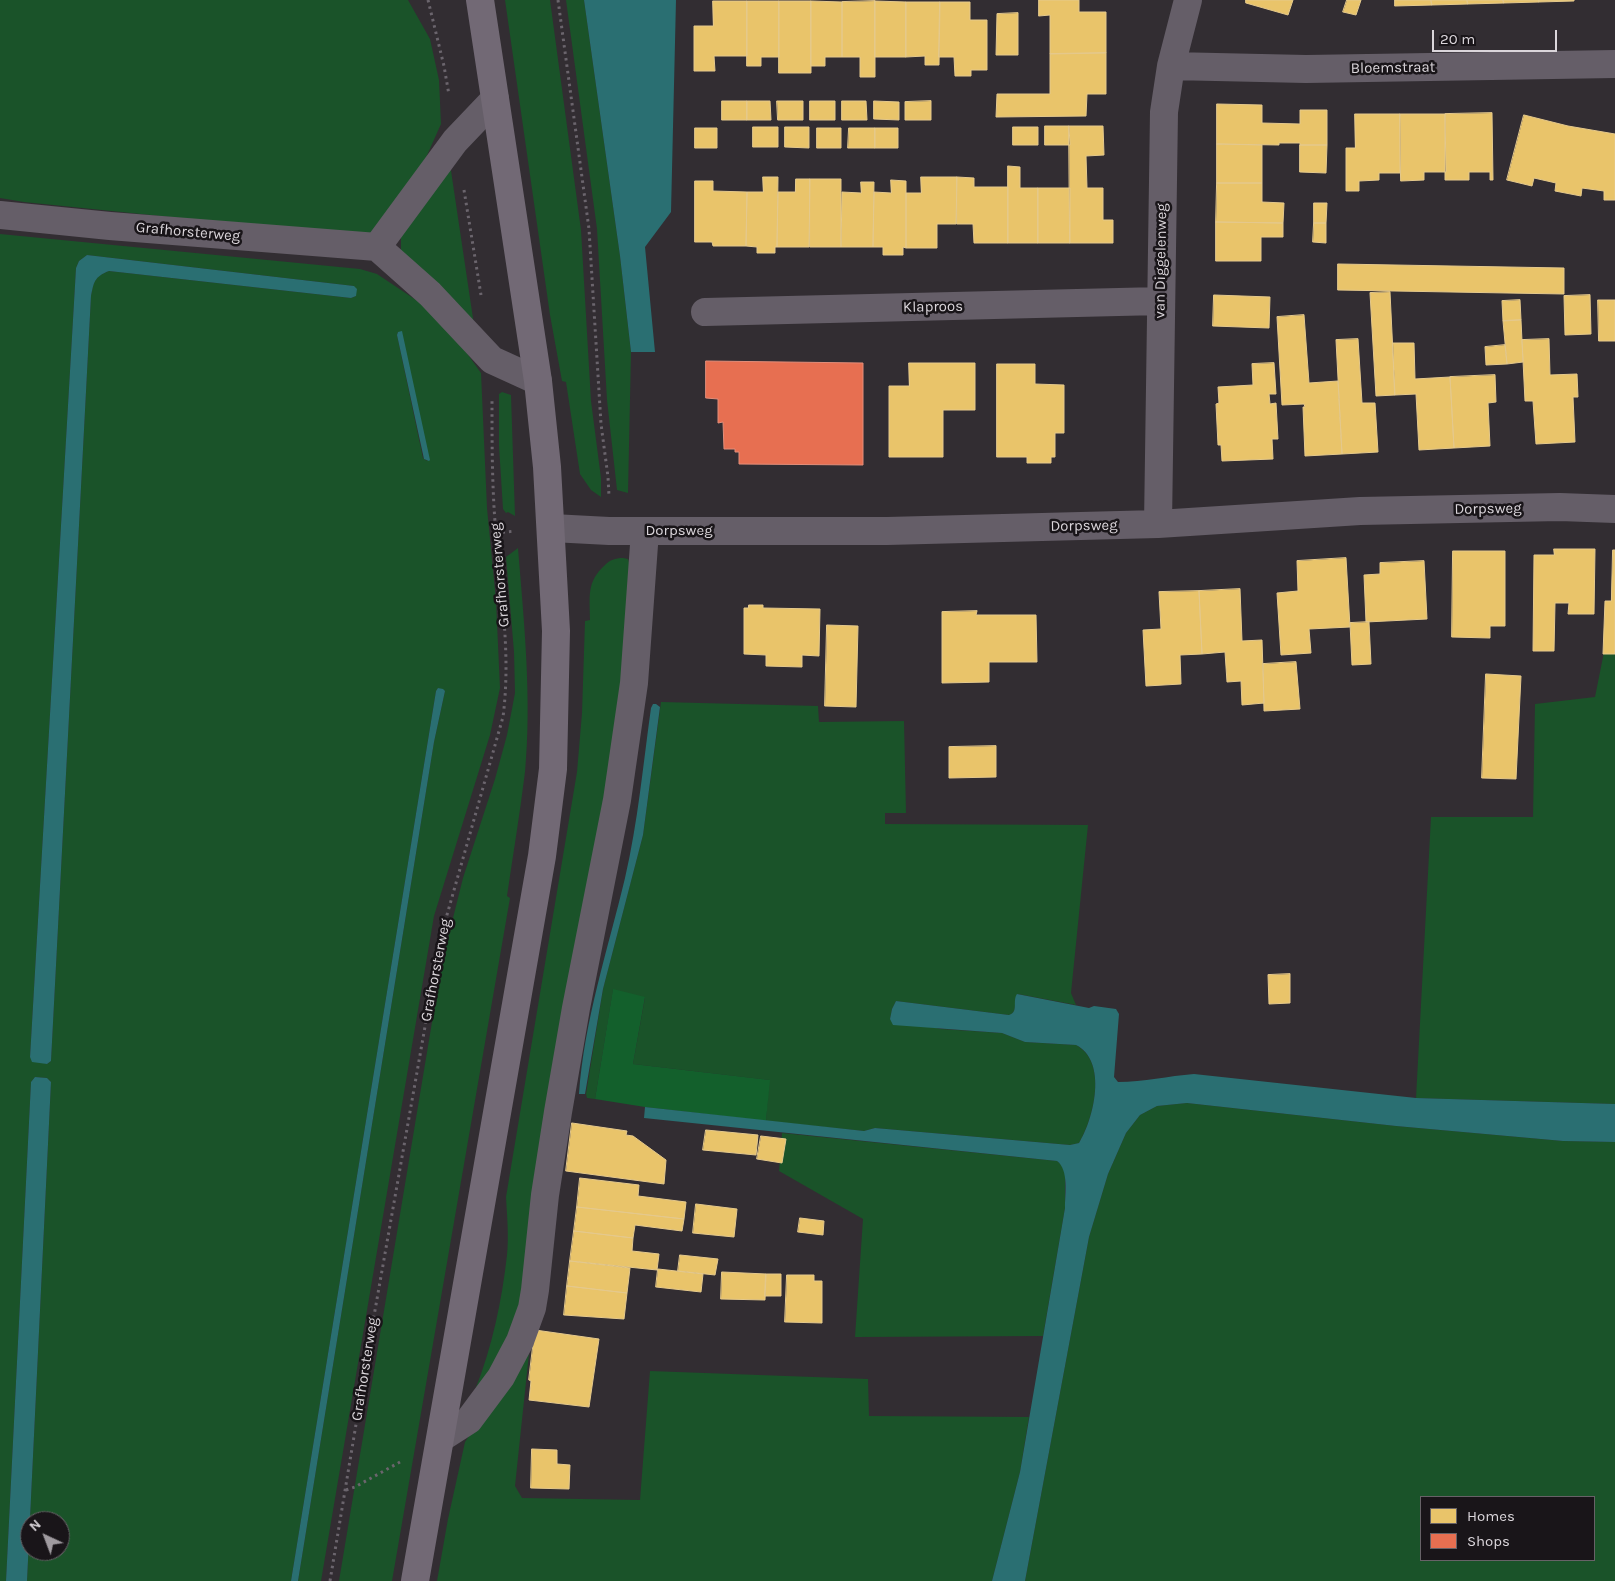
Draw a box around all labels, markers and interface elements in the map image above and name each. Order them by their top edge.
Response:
scale bar [1435,20,1560,52]
text: 20 m [1440,30,1475,48]
street label: Bloemstraat [1351,58,1435,78]
street label: van Diggelenweg [1151,203,1171,319]
street label: Grafhorsterweg [135,218,241,246]
street label: Klaproos [903,297,963,317]
street label: Dorpsweg [1454,499,1522,519]
street label: Dorpsweg [1050,516,1118,536]
street label: Grafhorsterweg [486,522,514,628]
street label: Dorpsweg [645,522,713,540]
street label: Grafhorsterweg [417,917,455,1023]
street label: Grafhorsterweg [348,1316,382,1422]
legend [1420,1496,1595,1561]
text: Homes [1467,1507,1515,1525]
north arrow [20,1511,70,1561]
text: N [26,1516,45,1535]
text: Shops [1467,1532,1510,1550]

